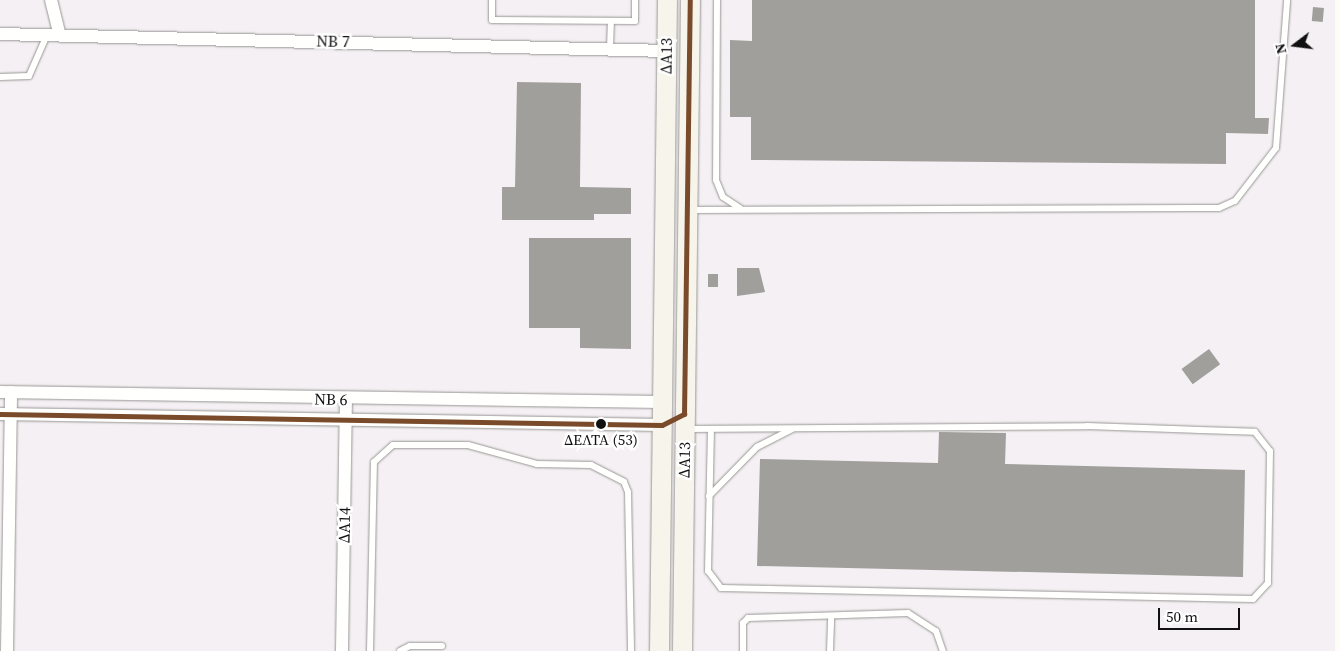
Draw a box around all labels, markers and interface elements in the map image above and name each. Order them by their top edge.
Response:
north arrow [1270,20,1320,70]
street label: ΝΒ 7 [316,31,350,51]
street label: ΔΑ13 [656,38,676,74]
text: N [1270,41,1291,56]
street label: ΝΒ 6 [314,389,348,409]
marker: ΔΕΛΤΑ (53) [596,419,606,429]
place label: ΔΕΛΤΑ (53) [564,431,638,449]
street label: ΔΑ13 [674,442,694,478]
street label: ΔΑ14 [334,507,354,543]
scale bar [1160,598,1242,630]
text: 50 m [1166,606,1198,627]

